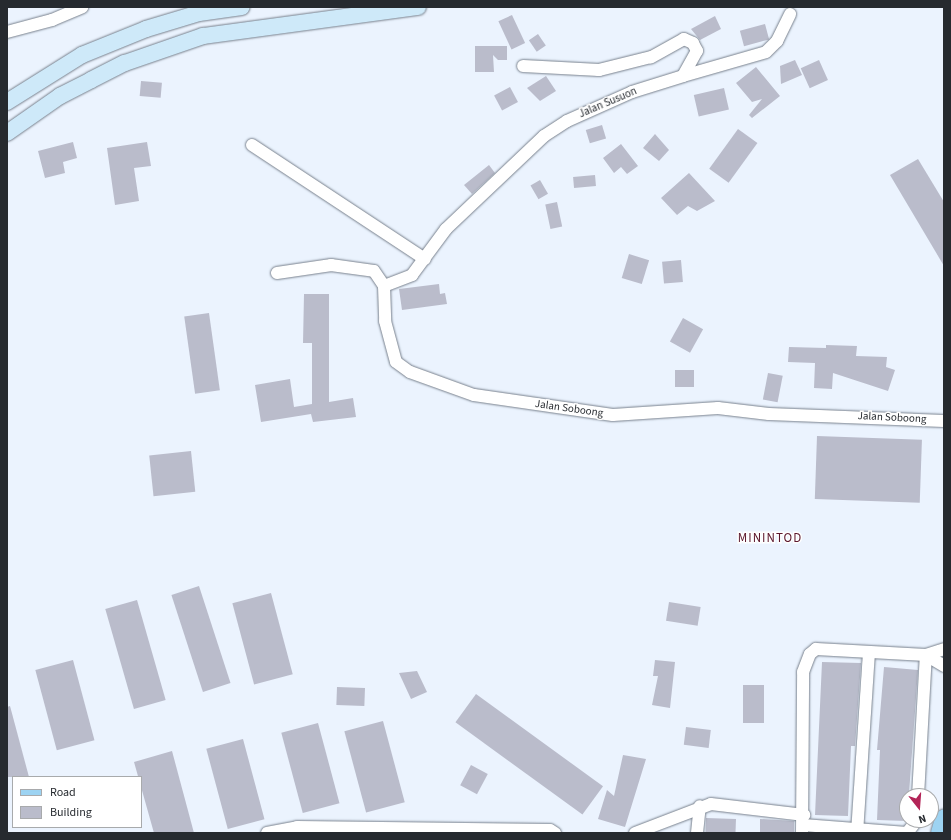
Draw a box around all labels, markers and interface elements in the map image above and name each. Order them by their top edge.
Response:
street label: Jalan Susuon [577,85,639,121]
street label: Jalan Soboong [534,398,604,420]
street label: Jalan Soboong [857,410,927,426]
district label: MININTOD [738,530,802,546]
legend [12,776,142,828]
text: Road [50,784,76,801]
north arrow [899,788,939,828]
text: Building [50,804,92,821]
text: N [917,811,928,827]

